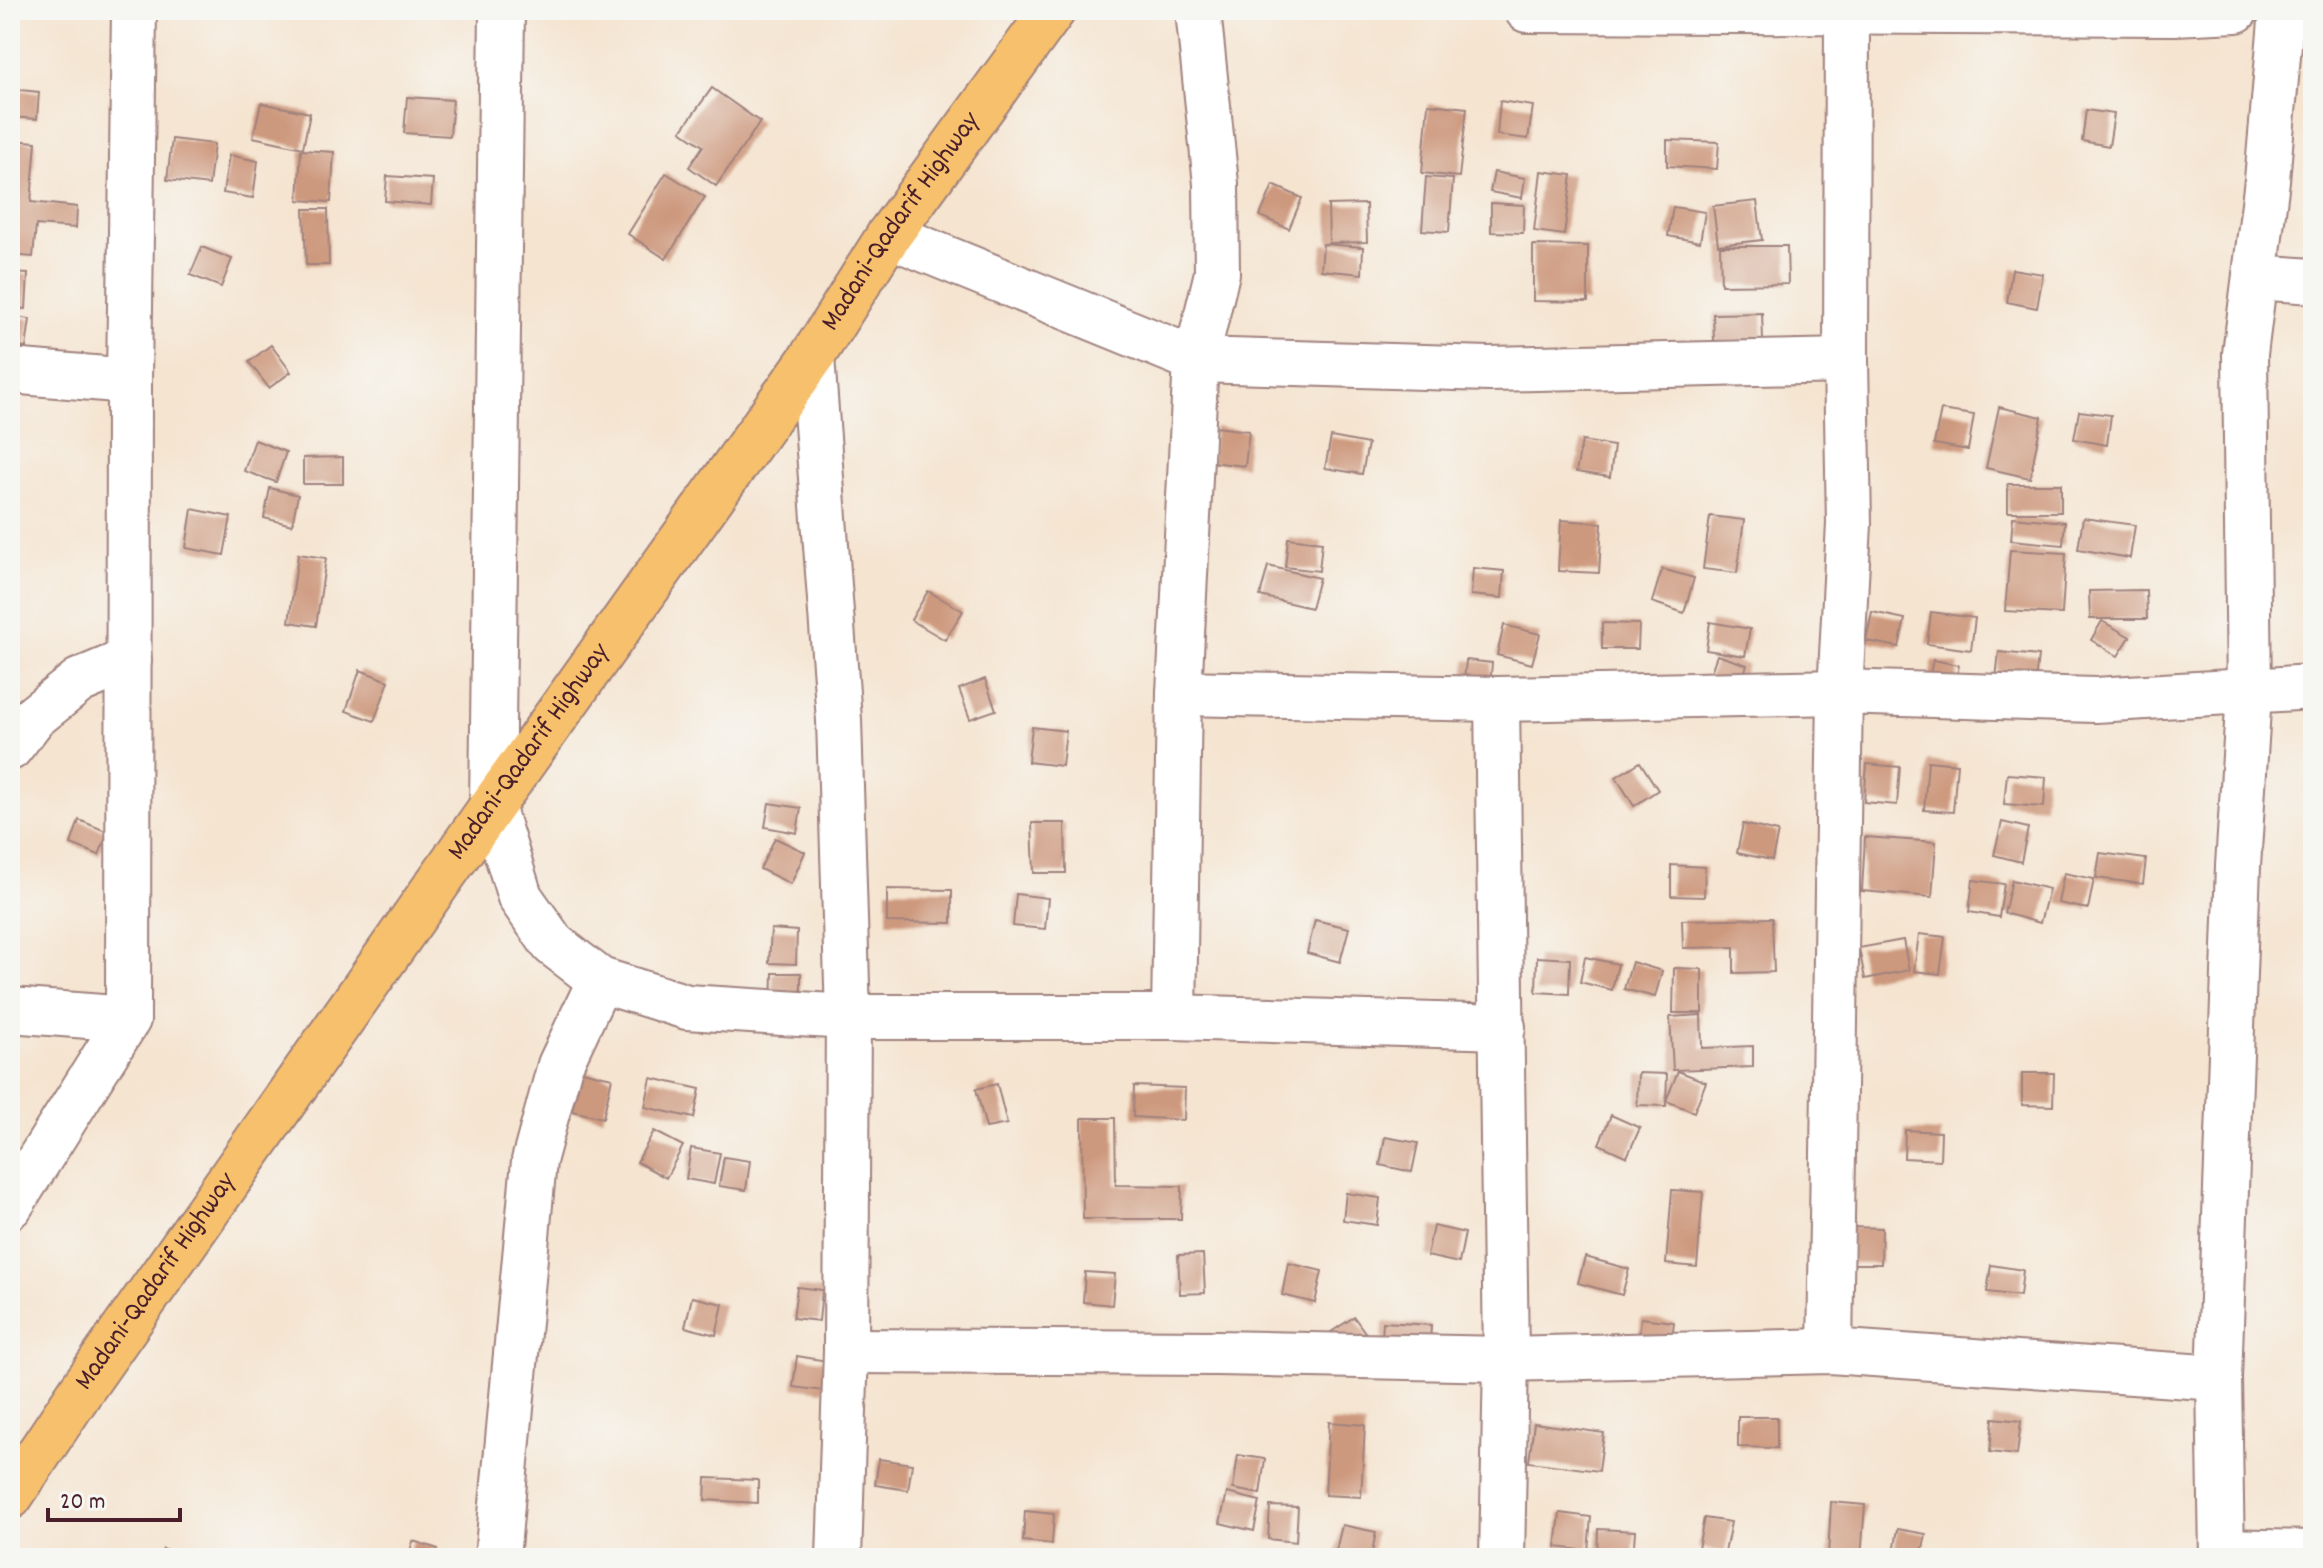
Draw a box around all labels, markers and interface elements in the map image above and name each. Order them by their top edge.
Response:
street label: Madani-Qadarif Highway [813,104,992,340]
street label: Madani-Qadarif Highway [439,635,622,870]
street label: Madani-Qadarif Highway [66,1165,248,1400]
scale bar [48,1472,180,1522]
text: 20 m [60,1486,106,1520]

